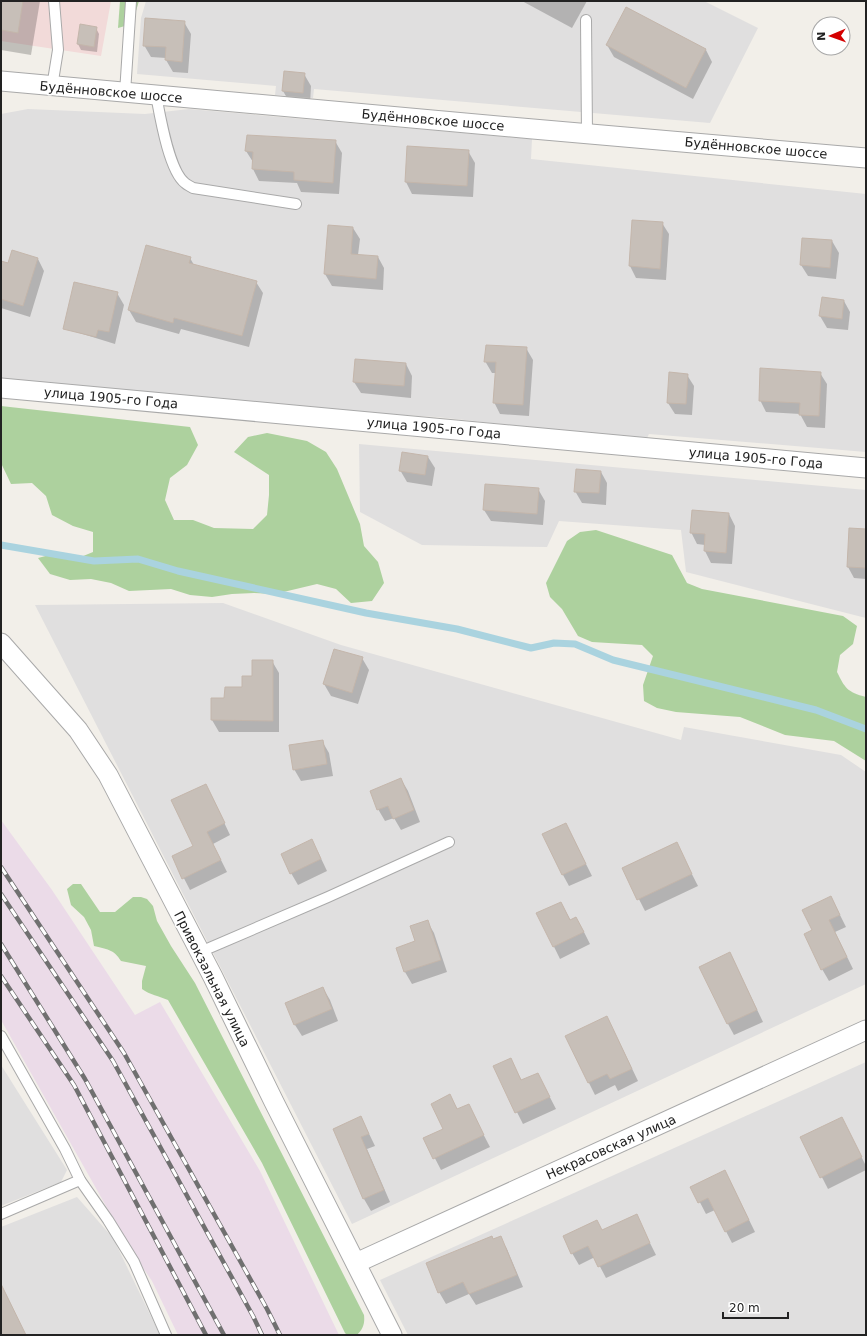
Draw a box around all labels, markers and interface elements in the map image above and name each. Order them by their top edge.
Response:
north arrow [811,16,851,56]
text: N [815,31,828,41]
street label: Будённовское шоссе [39,78,183,106]
street label: Будённовское шоссе [361,106,505,134]
street label: Будённовское шоссе [684,134,828,162]
street label: улица 1905-го Года [43,385,179,411]
street label: улица 1905-го Года [366,415,502,441]
street label: улица 1905-го Года [688,445,824,471]
street label: Привокзальная улица [171,909,253,1049]
street label: Некрасовская улица [544,1112,678,1182]
scale bar [723,1294,788,1320]
text: 20 m [729,1301,760,1315]

